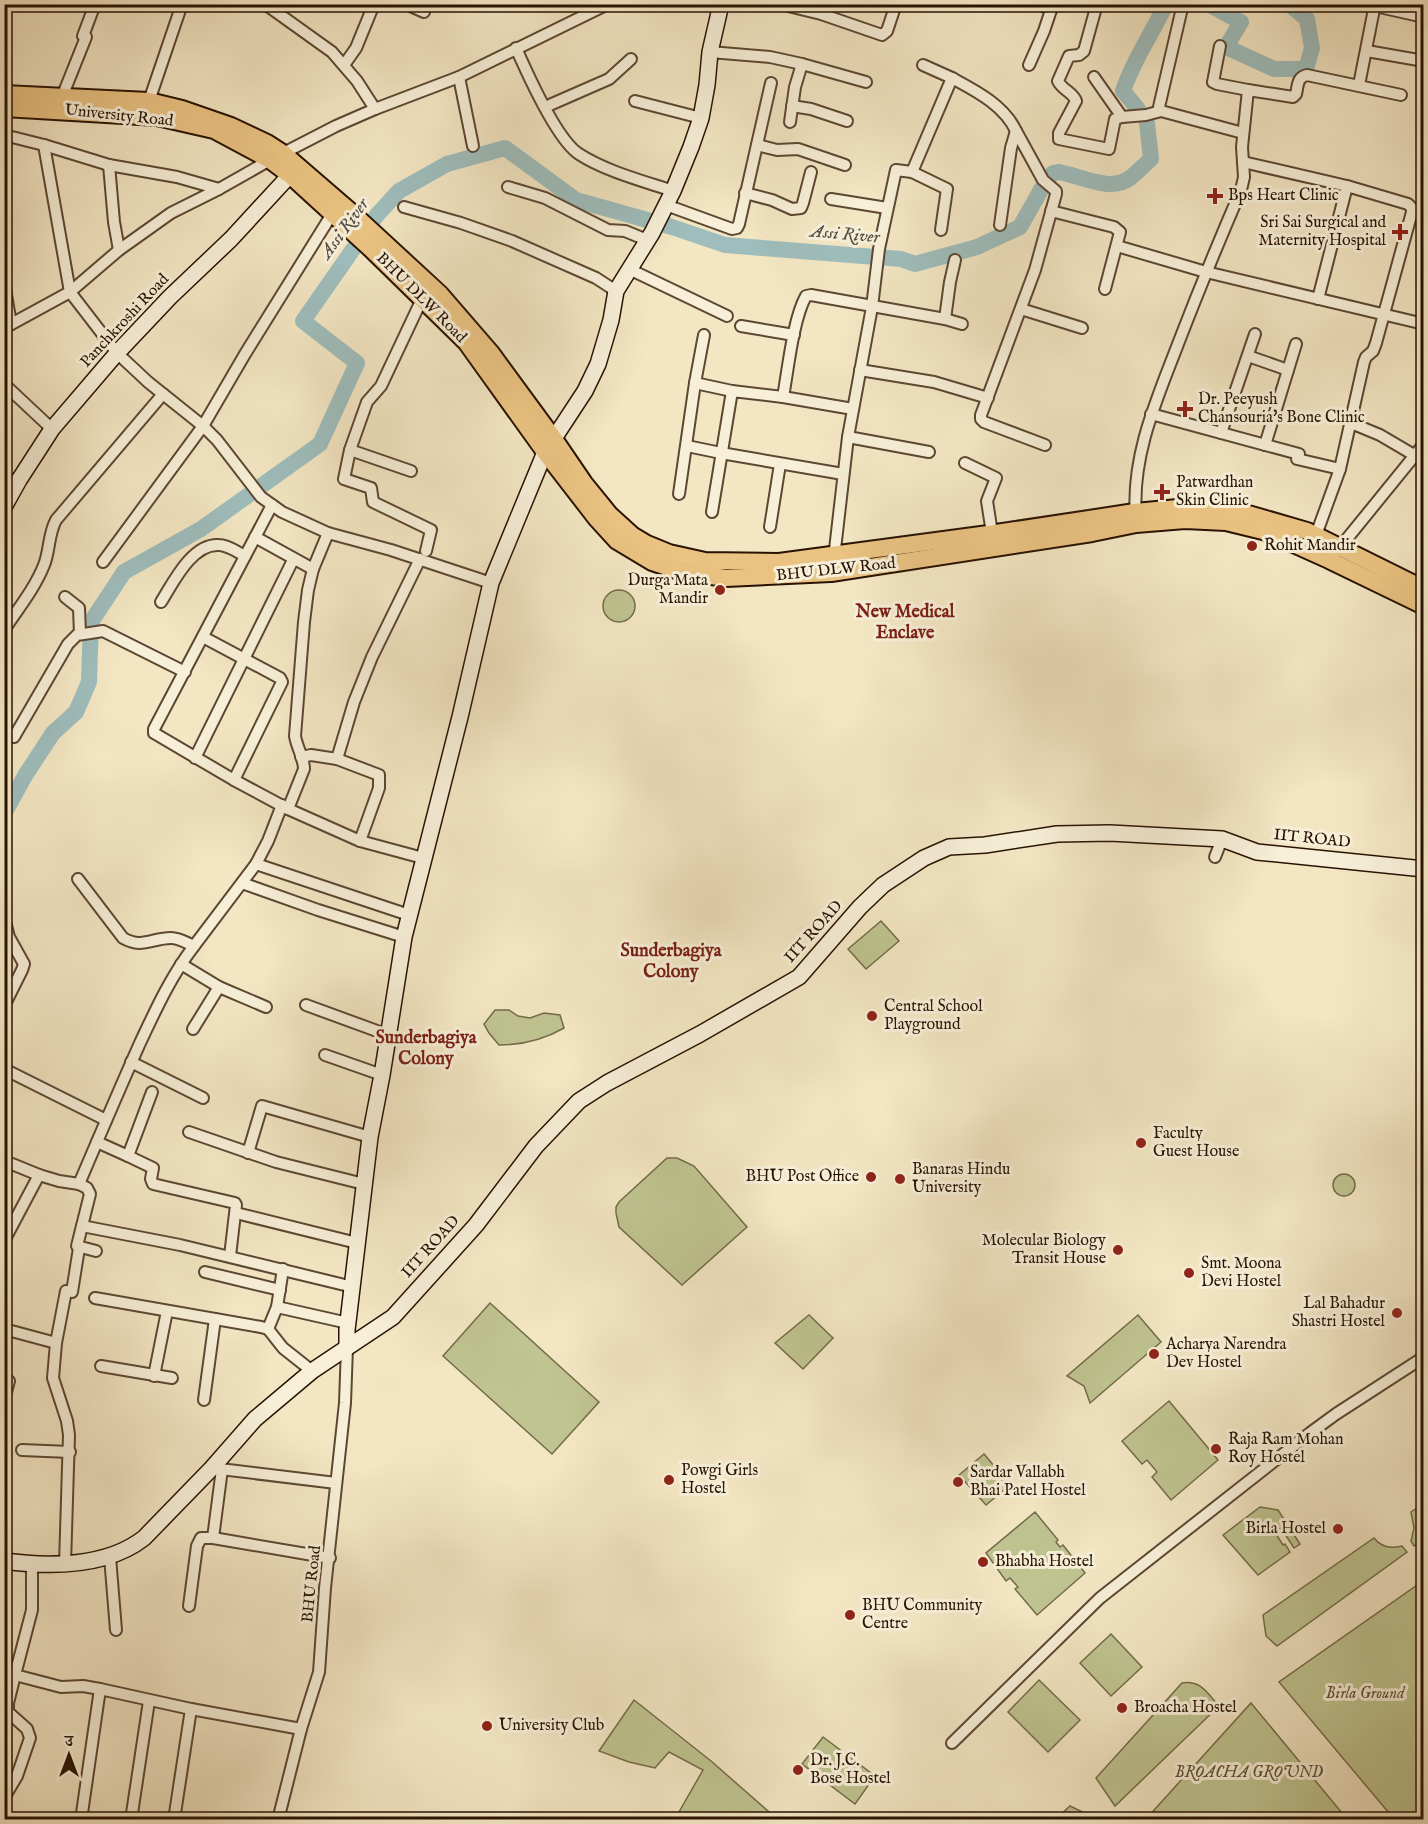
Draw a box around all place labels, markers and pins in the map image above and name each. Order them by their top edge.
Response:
place label: Bps Heart Clinic [1228,186,1339,206]
marker: Bps Heart Clinic [1206,187,1224,205]
place label: Sri Sai Surgical and Maternity Hospital [1258,213,1387,251]
marker: Sri Sai Surgical and Maternity Hospital [1391,223,1409,241]
place label: Dr. Peeyush Chansouria's Bone Clinic [1198,390,1365,428]
marker: Dr. Peeyush Chansouria's Bone Clinic [1176,400,1194,418]
place label: Patwardhan Skin Clinic [1176,473,1254,511]
marker: Patwardhan Skin Clinic [1153,483,1171,501]
place label: Rohit Mandir [1264,536,1356,556]
marker: Rohit Mandir [1245,539,1259,553]
place label: Durga Mata Mandir [628,571,708,609]
marker: Durga Mata Mandir [713,583,727,597]
place label: Central School Playground [884,997,983,1035]
marker: Central School Playground [865,1009,879,1023]
place label: Faculty Guest House [1153,1124,1239,1162]
marker: Faculty Guest House [1134,1136,1148,1150]
place label: Banaras Hindu University [912,1160,1010,1198]
place label: BHU Post Office [746,1167,859,1187]
marker: BHU Post Office [864,1170,878,1184]
marker: Banaras Hindu University [893,1172,907,1186]
place label: Molecular Biology Transit House [982,1231,1106,1269]
marker: Molecular Biology Transit House [1111,1243,1125,1257]
place label: Smt. Moona Devi Hostel [1201,1254,1282,1292]
marker: Smt. Moona Devi Hostel [1182,1266,1196,1280]
place label: Lal Bahadur Shastri Hostel [1292,1294,1386,1332]
marker: Lal Bahadur Shastri Hostel [1390,1306,1404,1320]
place label: Acharya Narendra Dev Hostel [1165,1335,1287,1373]
marker: Acharya Narendra Dev Hostel [1147,1347,1161,1361]
place label: Raja Ram Mohan Roy Hostel [1228,1430,1344,1468]
marker: Raja Ram Mohan Roy Hostel [1209,1442,1223,1456]
place label: Powgi Girls Hostel [681,1461,759,1499]
place label: Sardar Vallabh Bhai Patel Hostel [970,1463,1086,1501]
marker: Powgi Girls Hostel [662,1473,676,1487]
marker: Sardar Vallabh Bhai Patel Hostel [951,1475,965,1489]
place label: Birla Hostel [1246,1519,1327,1539]
marker: Birla Hostel [1331,1522,1345,1536]
place label: Bhabha Hostel [995,1552,1094,1572]
marker: Bhabha Hostel [976,1555,990,1569]
place label: BHU Community Centre [862,1596,982,1634]
marker: BHU Community Centre [843,1608,857,1622]
place label: Broacha Hostel [1134,1698,1237,1718]
marker: Broacha Hostel [1115,1701,1129,1715]
place label: University Club [499,1716,605,1736]
marker: University Club [480,1719,494,1733]
place label: Dr. J.C. Bose Hostel [810,1751,891,1789]
marker: Dr. J.C. Bose Hostel [791,1763,805,1777]

